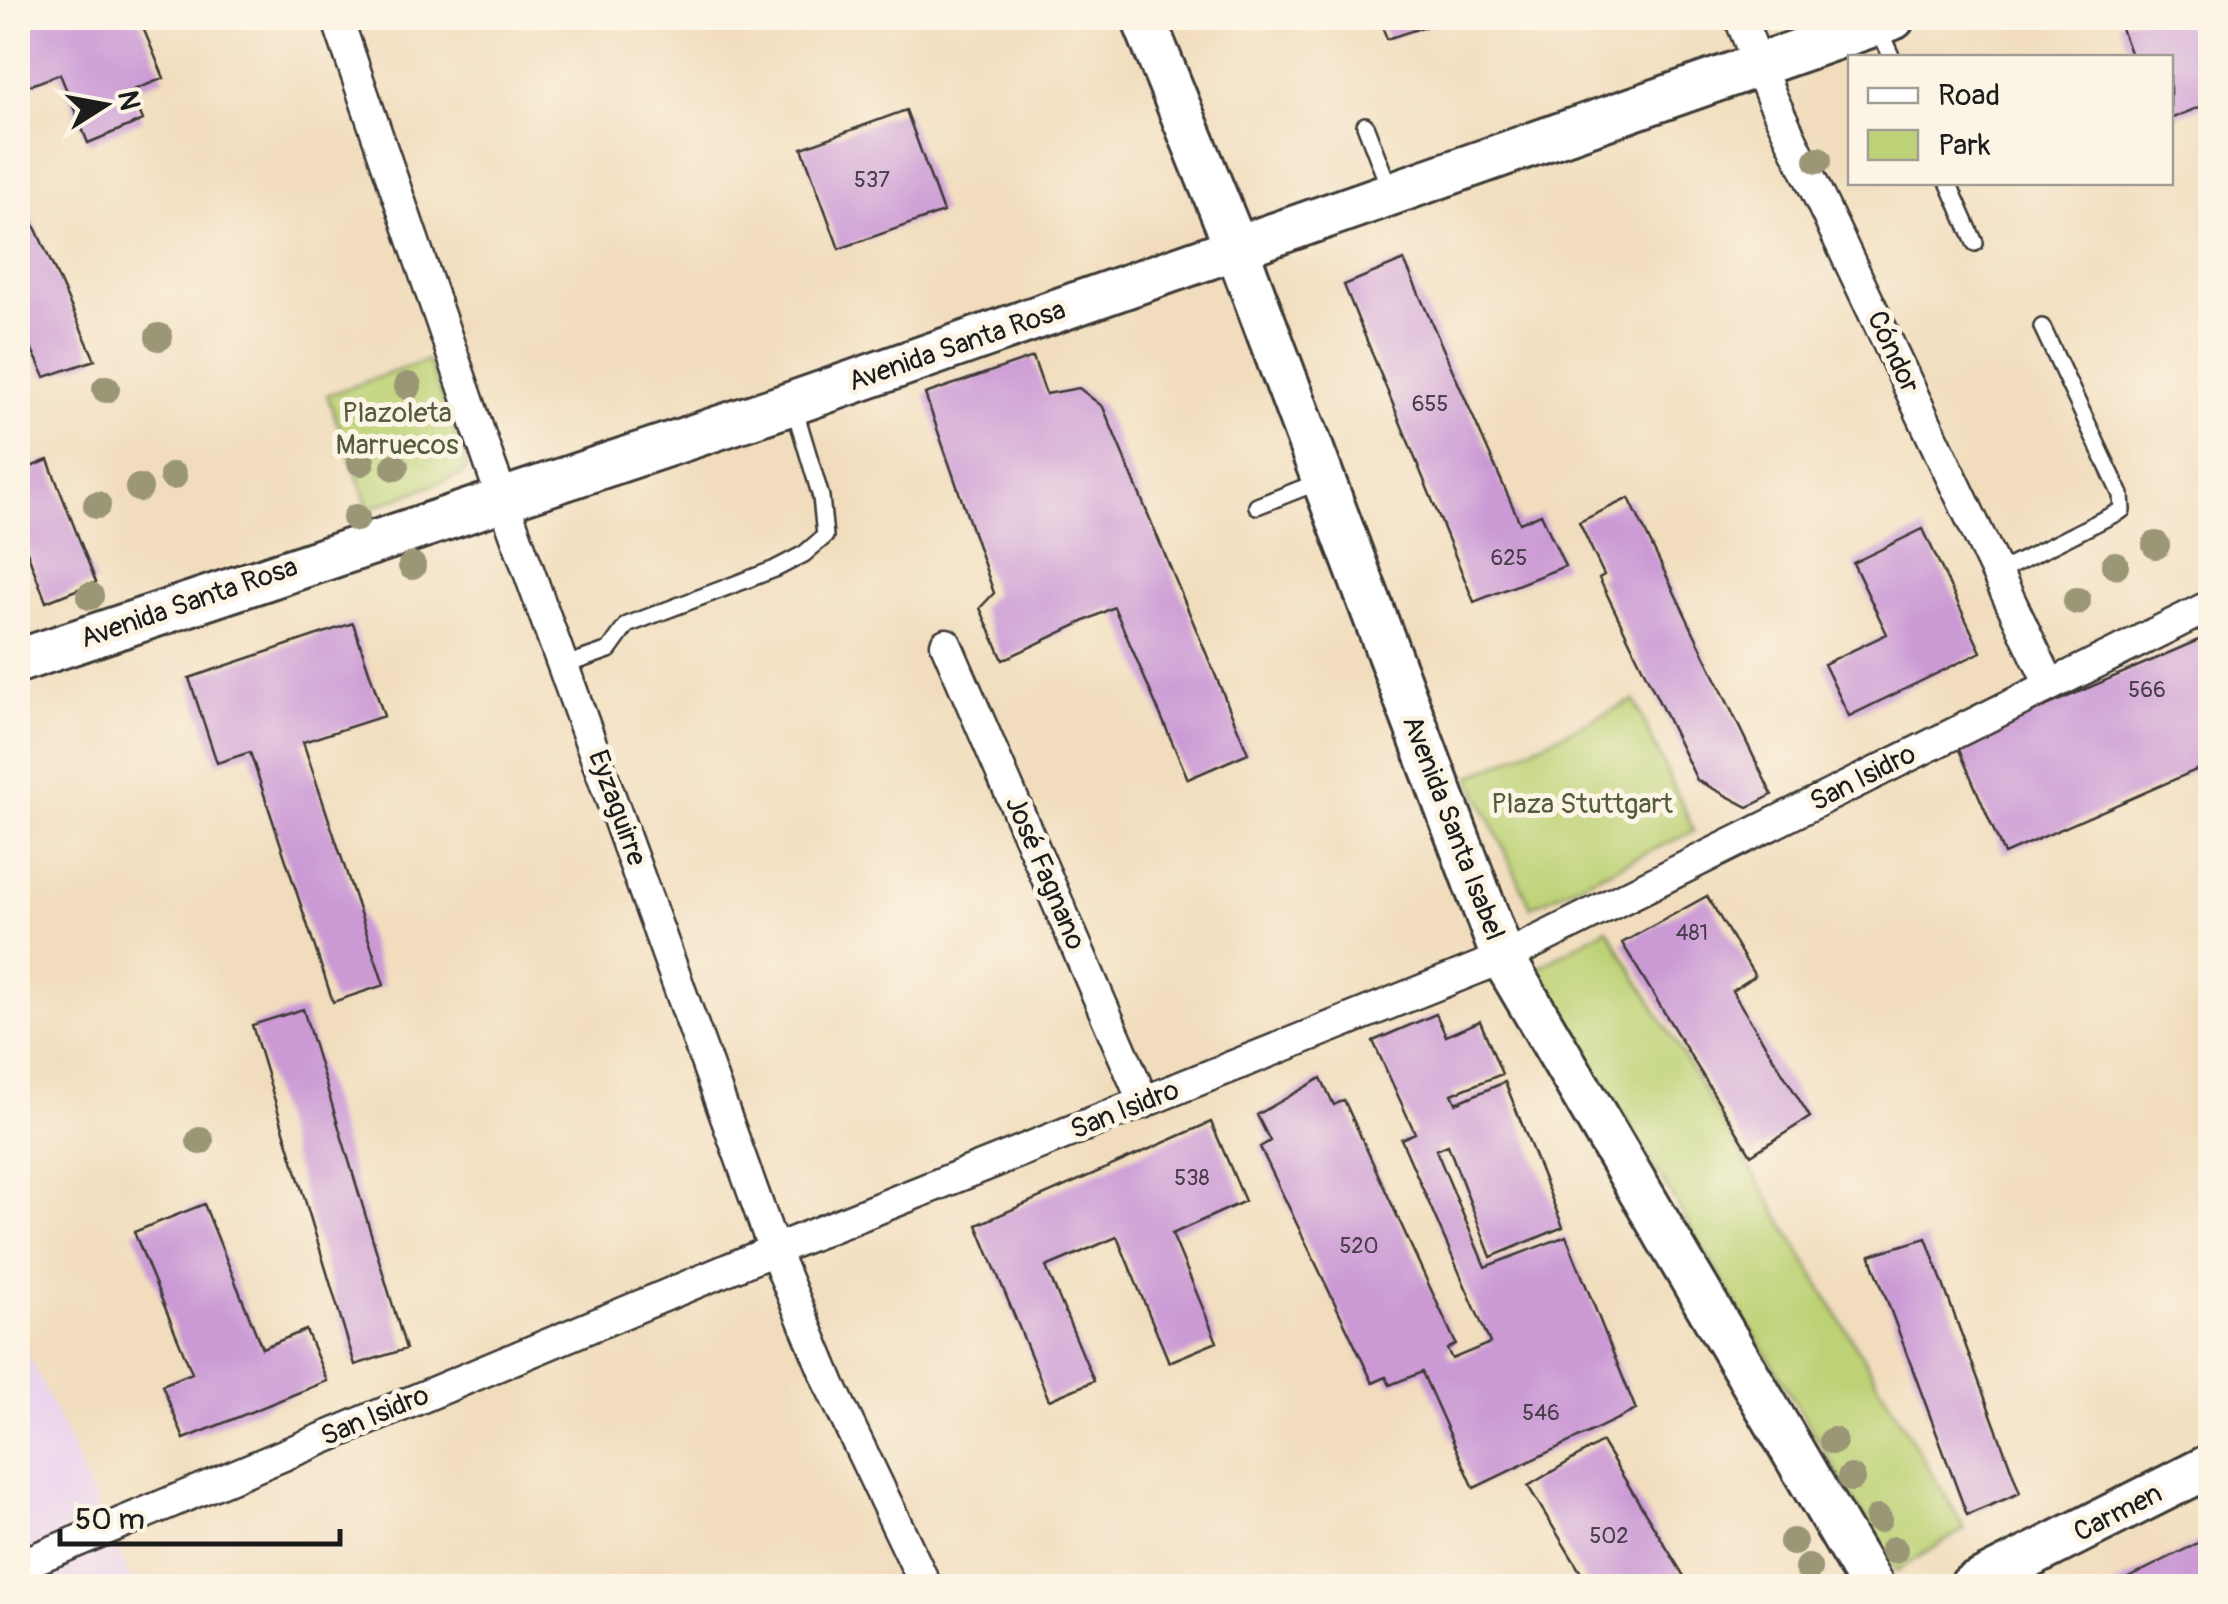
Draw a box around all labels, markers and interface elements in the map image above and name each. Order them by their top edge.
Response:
north arrow [55,55,155,155]
legend [1848,55,2173,185]
text: Road [1938,77,2000,114]
text: N [109,88,147,113]
text: Park [1938,127,1991,164]
house number: 537 [854,166,890,194]
street label: Avenida Santa Rosa [844,292,1070,400]
street label: Cóndor [1859,305,1927,399]
house number: 655 [1412,390,1448,418]
park label: Plazoleta Marruecos [336,396,459,463]
house number: 625 [1490,544,1528,572]
street label: Avenida Santa Rosa [76,549,302,657]
house number: 566 [2128,676,2166,704]
street label: Avenida Santa Isabel [1394,711,1512,945]
street label: San Isidro [1804,737,1922,819]
street label: Eyzaguirre [580,745,654,871]
park label: Plaza Stuttgart [1491,787,1673,822]
street label: José Fagnano [997,791,1093,955]
house number: 481 [1676,919,1708,947]
street label: San Isidro [1066,1072,1184,1148]
house number: 538 [1174,1164,1210,1192]
house number: 520 [1339,1232,1379,1260]
street label: San Isidro [316,1378,434,1454]
house number: 546 [1522,1399,1560,1427]
street label: Carmen [2068,1476,2168,1550]
scale bar [60,1484,340,1546]
text: 50 m [75,1501,145,1538]
house number: 502 [1589,1522,1629,1550]

